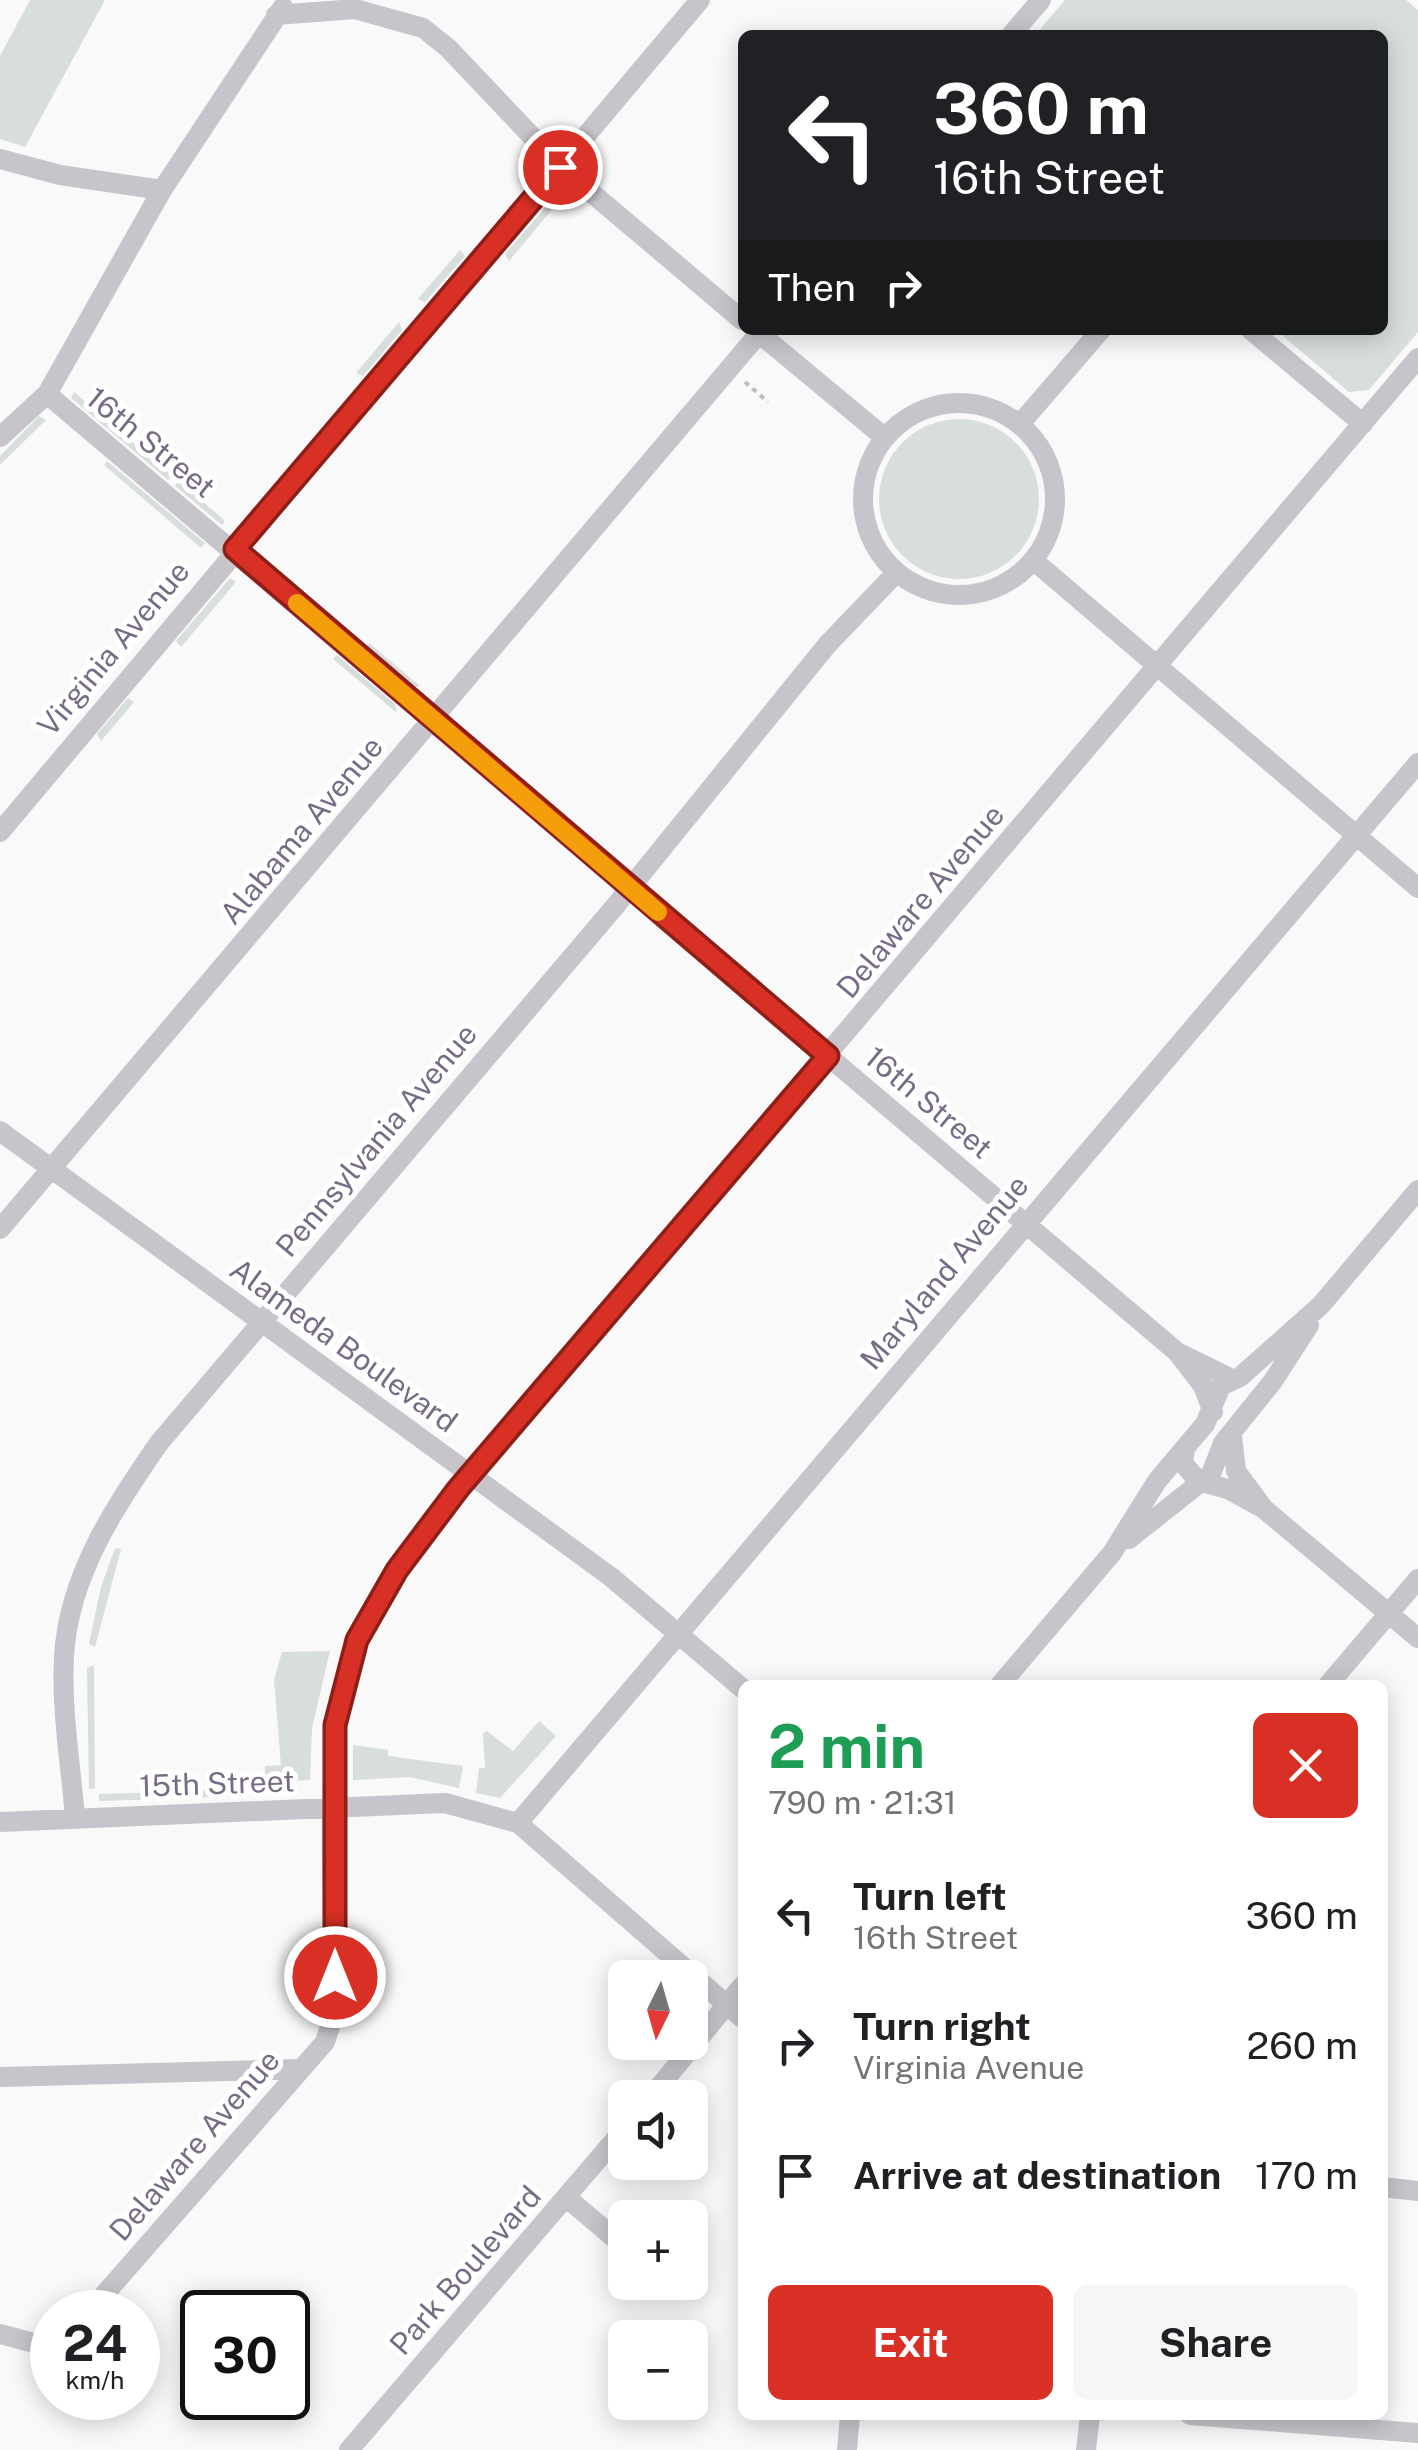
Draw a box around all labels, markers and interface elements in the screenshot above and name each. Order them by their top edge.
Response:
text: 360 m [933,67,1149,150]
icon: left [768,70,898,200]
pin [518,125,603,210]
icon: arrive [533,140,588,195]
text: 16th Street [933,151,1165,204]
icon: right [876,260,931,315]
text: Then [768,265,856,310]
street label: 16th Street [80,379,222,505]
street label: Virginia Avenue [29,553,197,743]
street label: Alabama Avenue [212,729,390,931]
street label: Delaware Avenue [829,797,1011,1005]
street label: Pennsylvania Avenue [268,1016,484,1264]
street label: 16th Street [858,1038,1000,1166]
street label: Maryland Avenue [852,1168,1036,1376]
street label: Alameda Boulevard [223,1250,465,1440]
text: 2 min [768,1711,925,1782]
button: close [1253,1713,1358,1818]
street label: 15th Street [139,1762,295,1804]
text: 790 m · 21:31 [768,1784,957,1821]
text: Turn left [853,1874,1007,1919]
icon: left [768,1888,823,1943]
text: 360 m [1246,1893,1358,1938]
text: 16th Street [853,1919,1018,1956]
position arrow [283,1925,387,2029]
north arrow [608,1960,708,2060]
map controls [608,1960,708,2420]
text: Turn right [853,2004,1031,2049]
icon: right [768,2018,823,2073]
text: 260 m [1247,2023,1358,2068]
street label: Delaware Avenue [101,2042,287,2248]
text: Virginia Avenue [853,2049,1084,2086]
button: sound [608,2080,708,2180]
icon: arrive [768,2148,823,2203]
text: Arrive at destination [853,2153,1221,2198]
text: 170 m [1255,2153,1358,2198]
street label: Park Boulevard [382,2178,548,2362]
button: + [608,2200,708,2300]
button: Exit [768,2285,1053,2400]
button: Share [1073,2285,1358,2400]
speed limit sign: 30 [180,2290,310,2420]
text: 24 [63,2313,127,2372]
button: − [608,2320,708,2420]
text: km/h [66,2365,124,2395]

